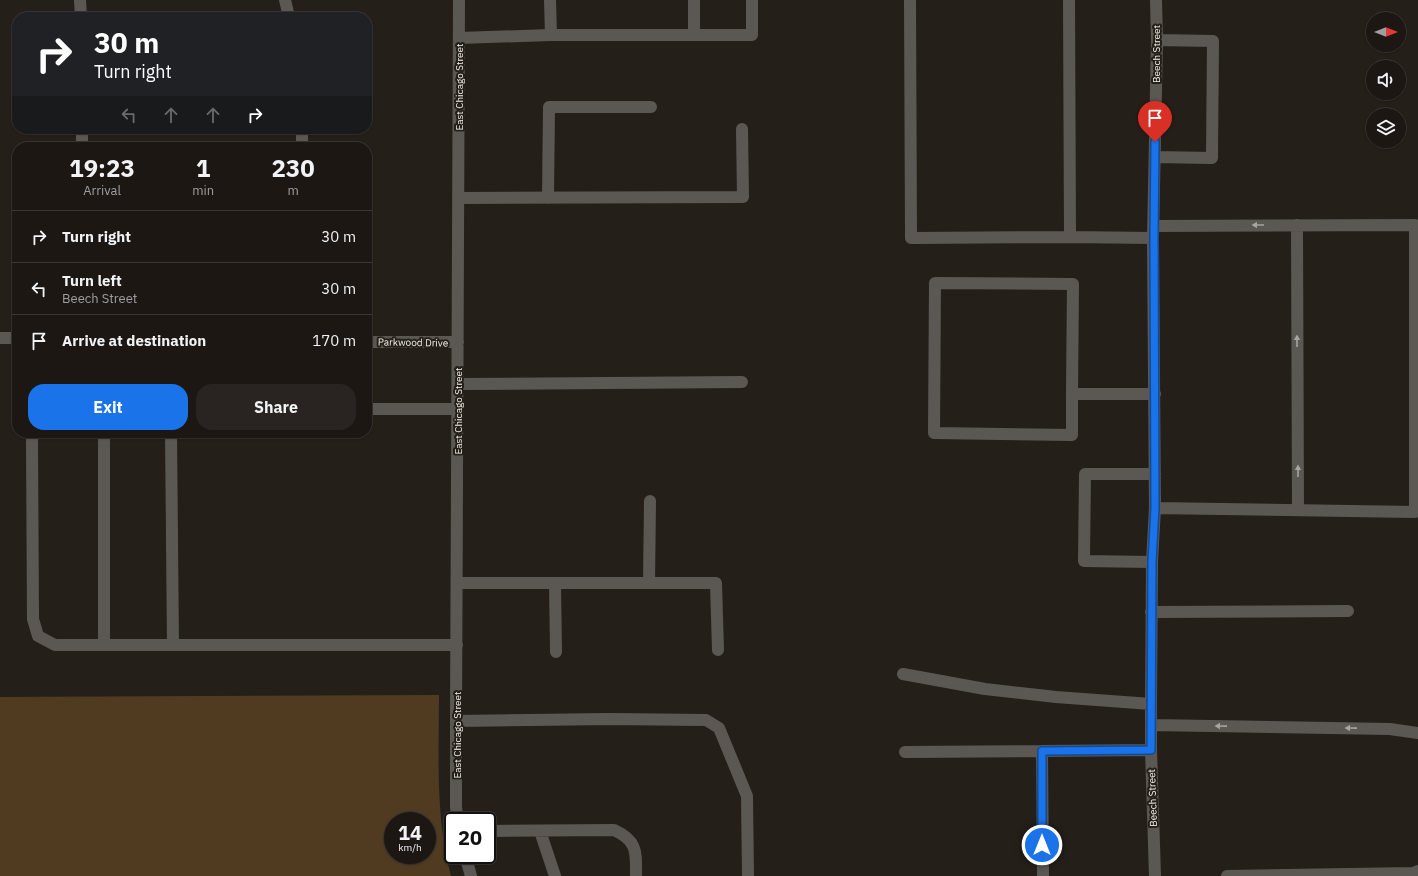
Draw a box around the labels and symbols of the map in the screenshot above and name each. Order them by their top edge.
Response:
north arrow [1366,12,1406,52]
street label: Beech Street [1150,25,1163,83]
street label: East Chicago Street [453,43,466,131]
pin [1138,101,1172,142]
one-way arrow [1251,222,1264,228]
one-way arrow [1294,334,1300,347]
street label: Parkwood Drive [378,335,449,350]
street label: East Chicago Street [452,367,465,455]
one-way arrow [1295,464,1301,477]
street label: East Chicago Street [451,691,464,779]
one-way arrow [1214,723,1227,729]
one-way arrow [1344,725,1357,731]
street label: Beech Street [1145,768,1160,827]
speed limit sign: 20 [444,812,496,864]
position arrow [1021,824,1063,866]

